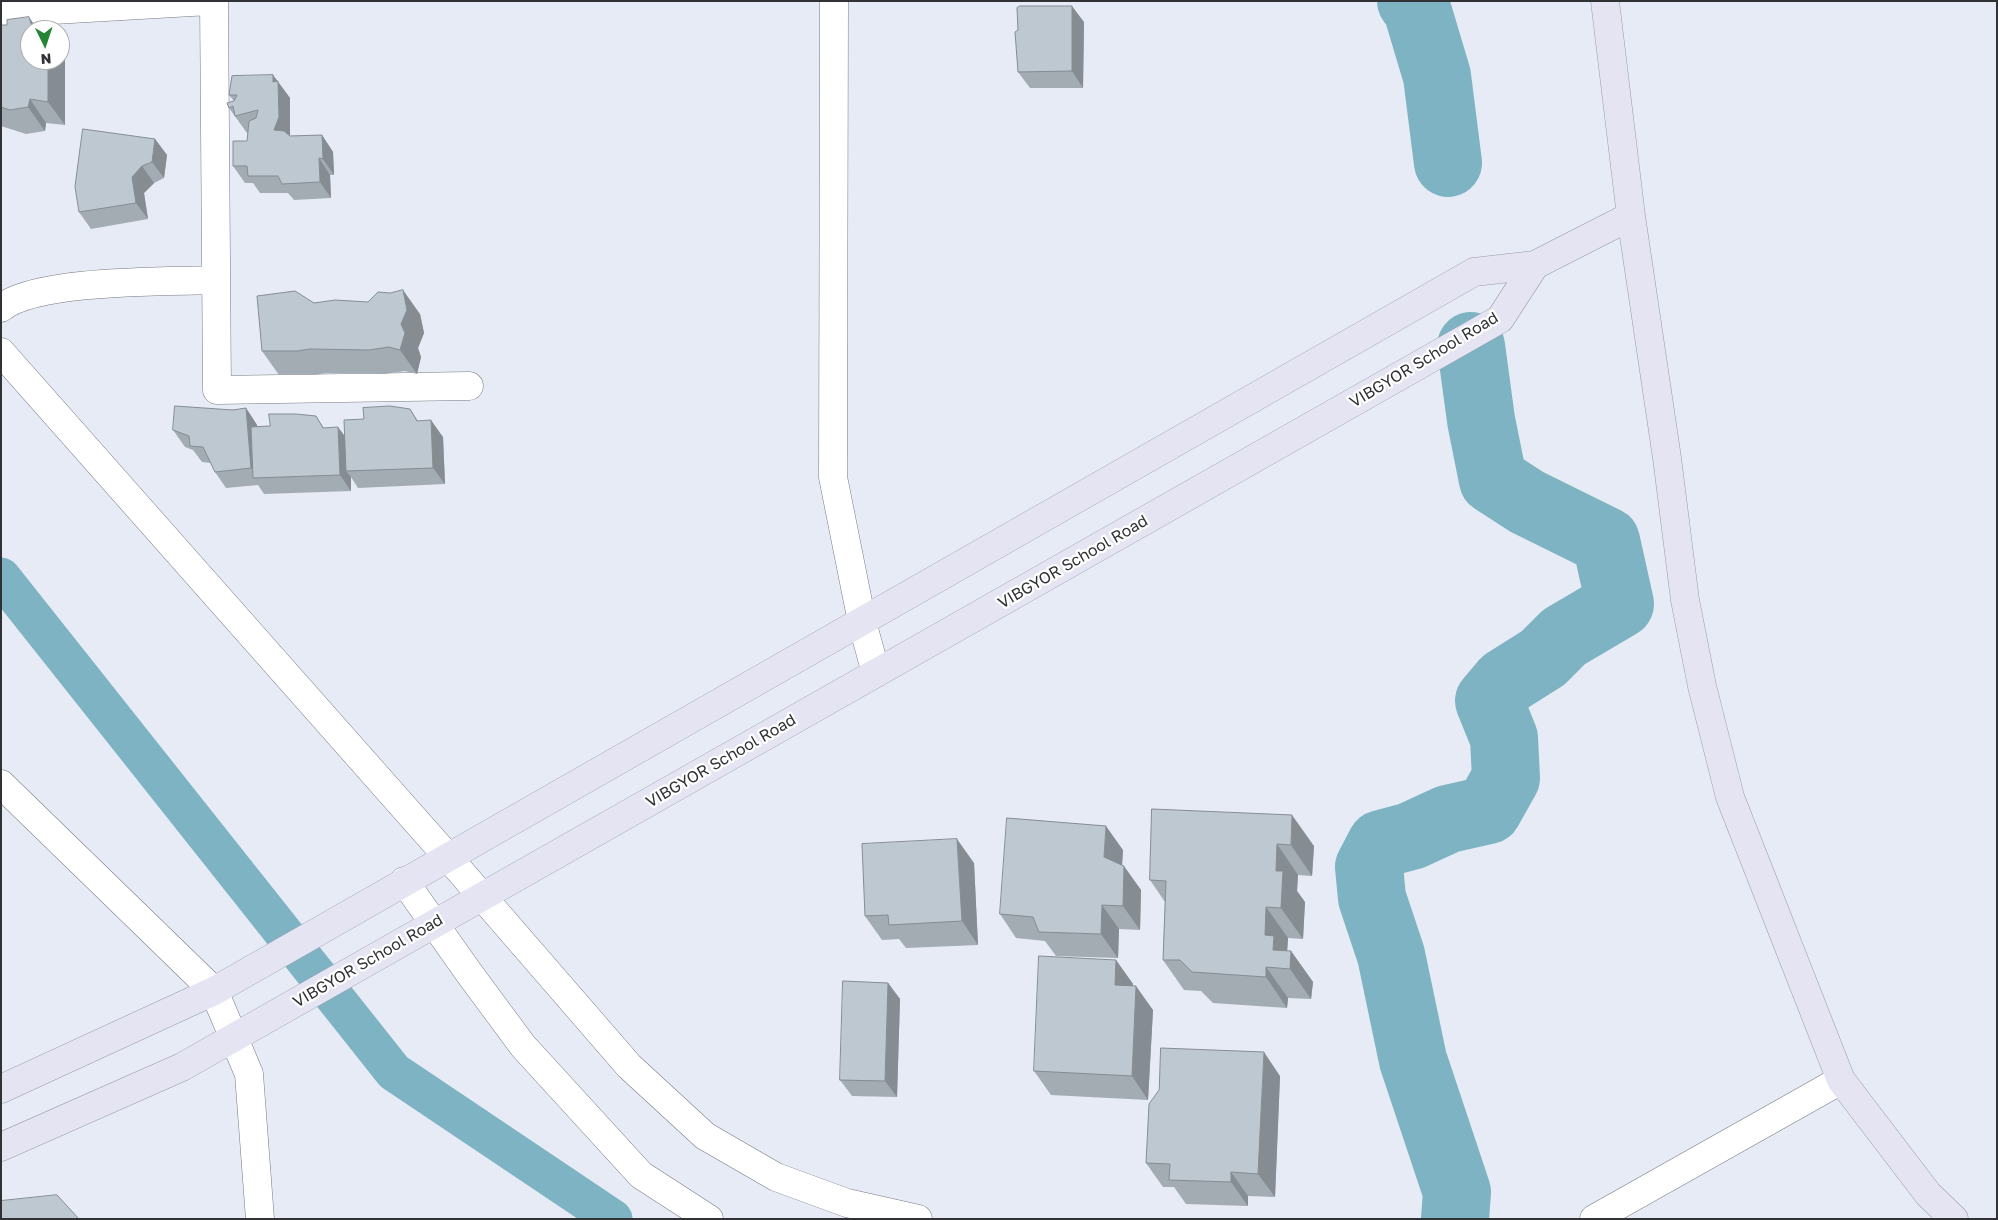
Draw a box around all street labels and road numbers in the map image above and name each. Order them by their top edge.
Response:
street label: VIBGYOR School Road [1346,308,1502,412]
street label: VIBGYOR School Road [995,511,1151,613]
street label: VIBGYOR School Road [643,710,799,812]
street label: VIBGYOR School Road [290,910,446,1012]

